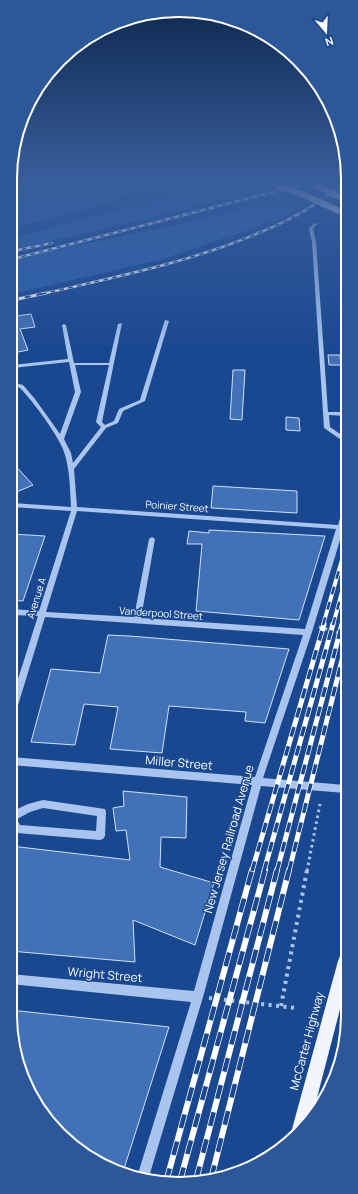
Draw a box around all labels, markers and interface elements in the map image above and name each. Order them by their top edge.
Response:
north arrow [306,12,346,52]
text: N [323,34,336,50]
street label: Poinier Street [145,497,209,515]
street label: Avenue A [23,575,49,620]
street label: Vanderpool Street [119,603,203,623]
street label: Miller Street [145,751,214,774]
street label: New Jersey Railroad Avenue [199,763,258,915]
street label: Wright Street [67,963,143,986]
street label: McCarter Highway [285,989,328,1092]

